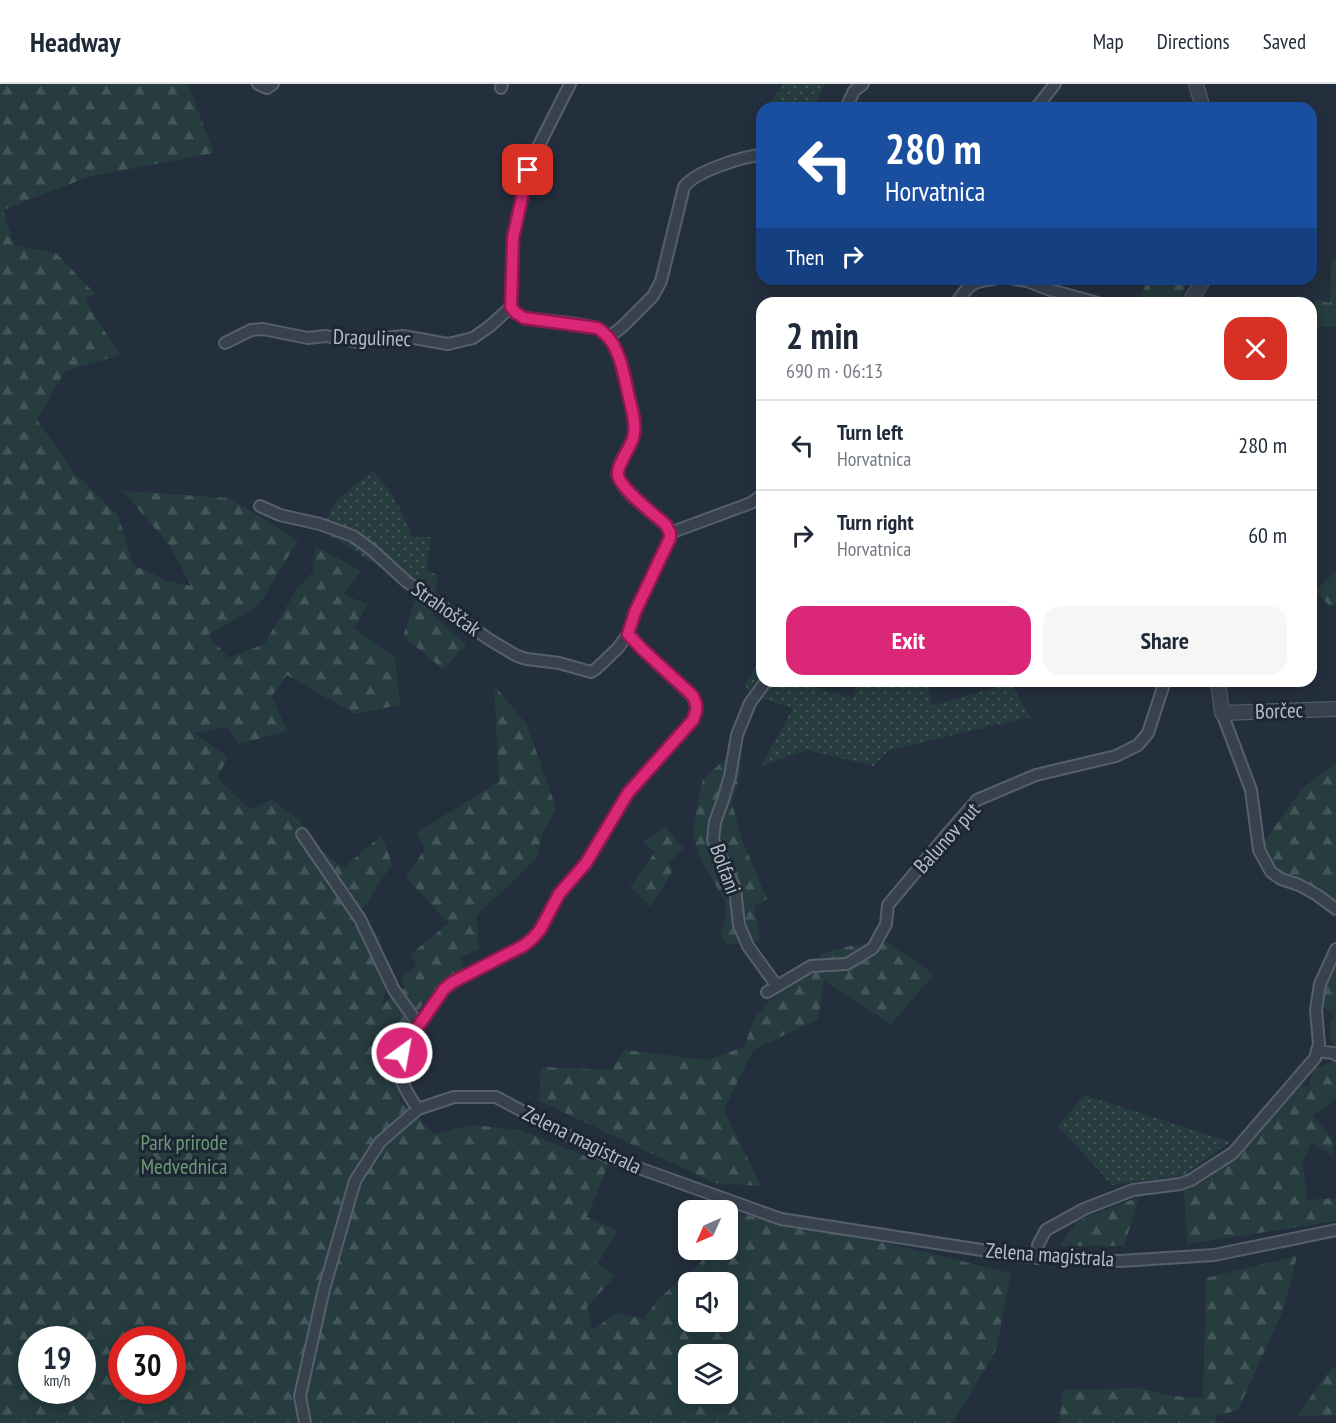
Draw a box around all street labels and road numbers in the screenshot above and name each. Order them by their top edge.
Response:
street label: Dragulinec [333,323,412,352]
street label: Strahoščak [406,575,486,642]
street label: Borčec [1255,696,1304,725]
street label: Balunov put [908,796,986,879]
street label: Bolfani [704,840,747,898]
street label: Zelena magistrala [518,1099,646,1180]
street label: Zelena magistrala [985,1237,1115,1272]

